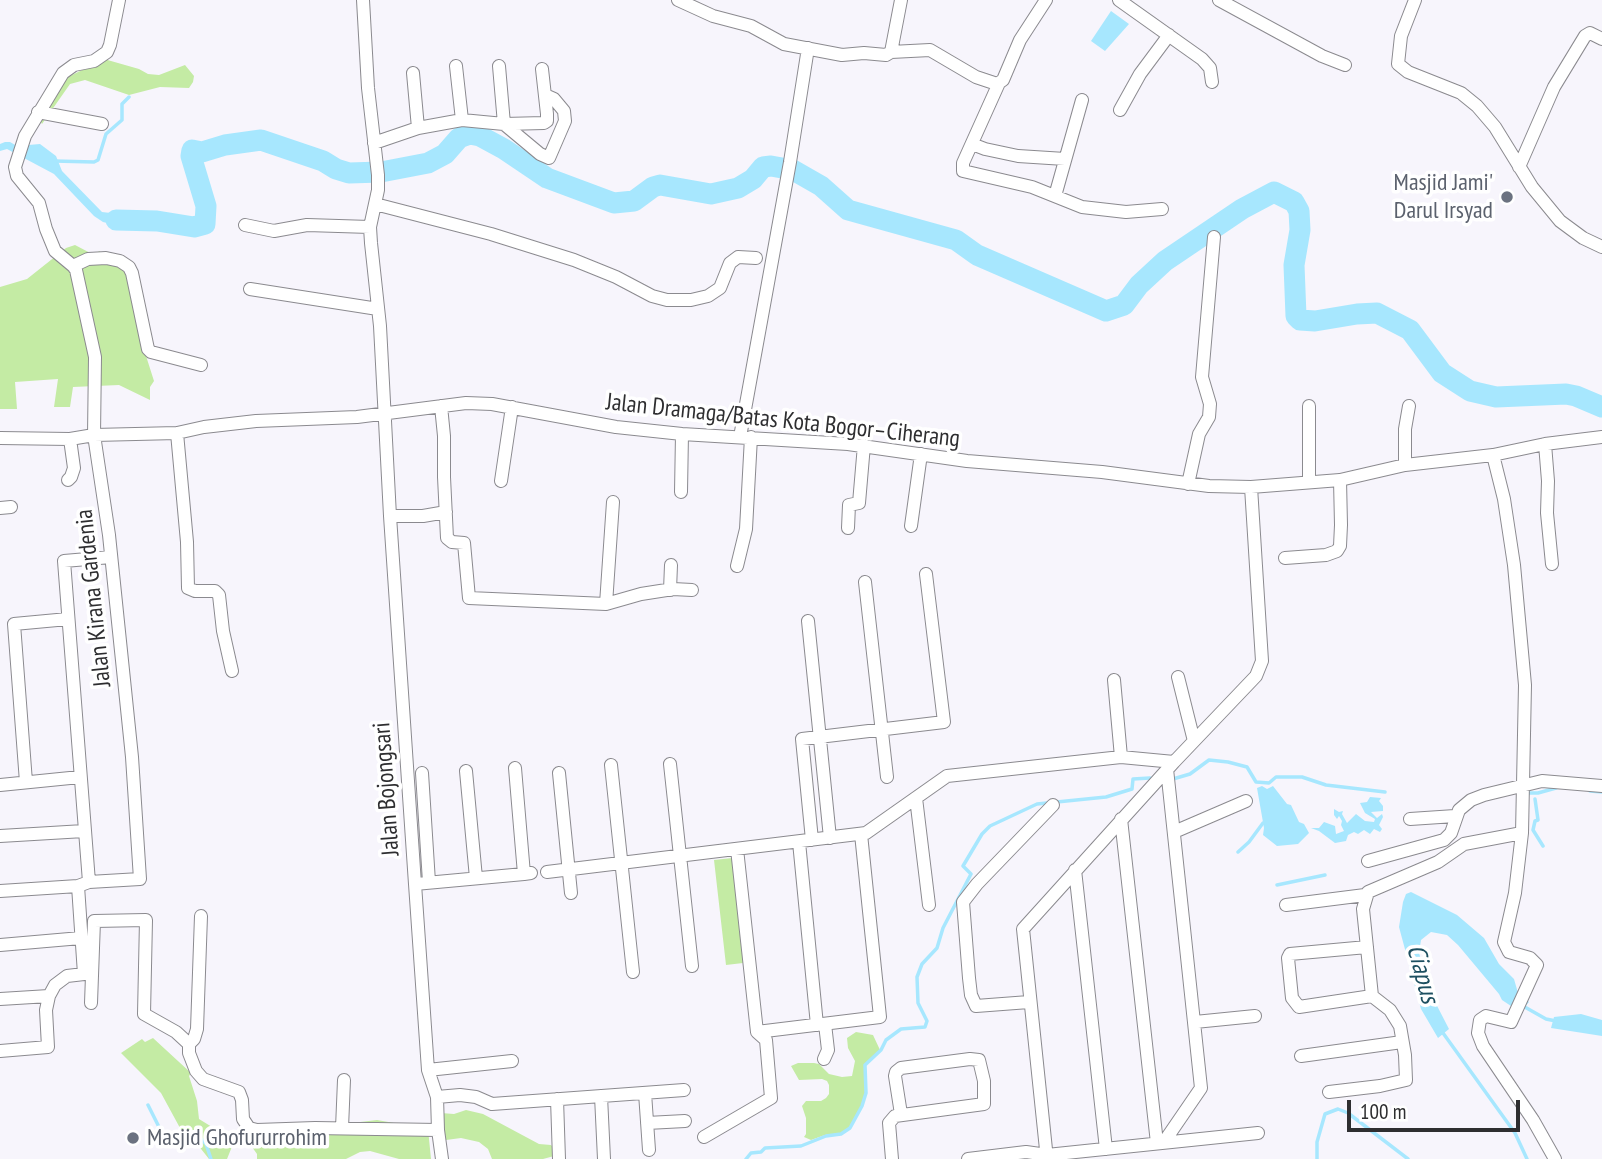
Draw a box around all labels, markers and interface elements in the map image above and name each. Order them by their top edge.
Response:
place label: Masjid Jami' Darul Irsyad [1394,169,1493,225]
marker: Masjid Jami' Darul Irsyad [1499,189,1515,205]
street label: Jalan Dramaga/Batas Kota Bogor–Ciherang [605,388,961,454]
street label: Jalan Kirana Gardenia [70,508,118,688]
street label: Jalan Bojongsari [368,721,406,857]
water label: Ciapus [1399,941,1445,1007]
scale bar [1350,1086,1523,1130]
text: 100 m [1360,1098,1406,1125]
place label: Masjid Ghofururrohim [147,1124,327,1152]
marker: Masjid Ghofururrohim [125,1130,141,1146]

